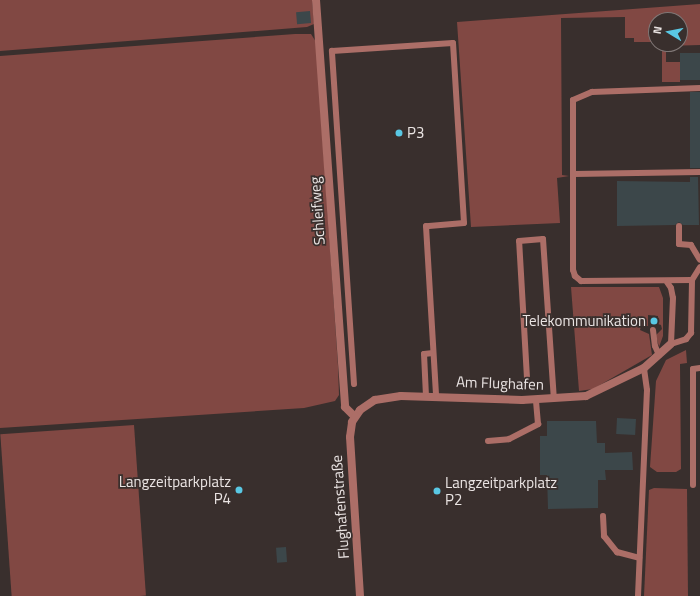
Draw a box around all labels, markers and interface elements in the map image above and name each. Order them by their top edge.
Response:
north arrow [648,12,688,52]
text: N [649,25,666,35]
place label: P3 [407,124,424,142]
marker: P3 [394,128,404,138]
street label: Schleifweg [306,176,328,246]
place label: Telekommunikation [522,312,646,330]
marker: Telekommunikation [649,316,659,326]
street label: Am Flughafen [456,372,544,394]
street label: Flughafenstraße [327,454,353,560]
place label: Langzeitparkplatz P4 [119,472,231,507]
place label: Langzeitparkplatz P2 [445,473,557,508]
marker: Langzeitparkplatz P4 [234,485,244,495]
marker: Langzeitparkplatz P2 [432,486,442,496]

